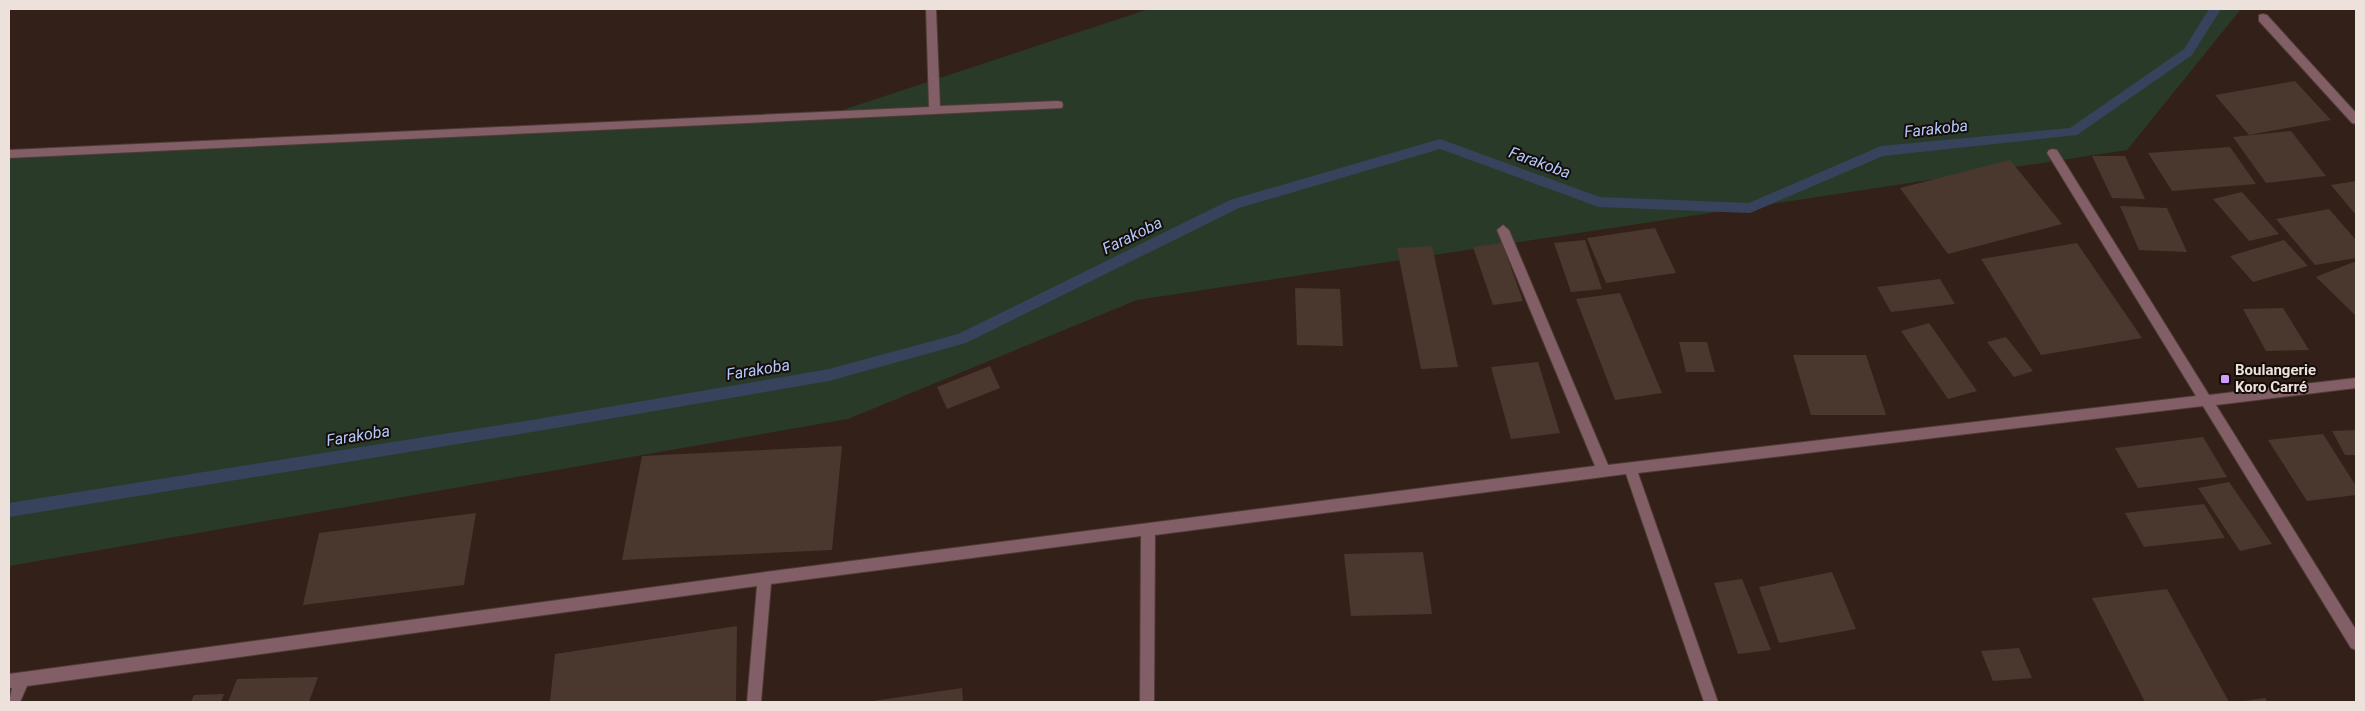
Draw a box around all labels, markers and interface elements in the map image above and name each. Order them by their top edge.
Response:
water label: Farakoba [1903,116,1969,141]
water label: Farakoba [1506,143,1573,182]
water label: Farakoba [1099,213,1165,258]
water label: Farakoba [725,355,791,384]
place label: Boulangerie Koro Carré [2235,361,2316,396]
marker: Boulangerie Koro Carré [2219,373,2231,385]
water label: Farakoba [325,421,391,450]

